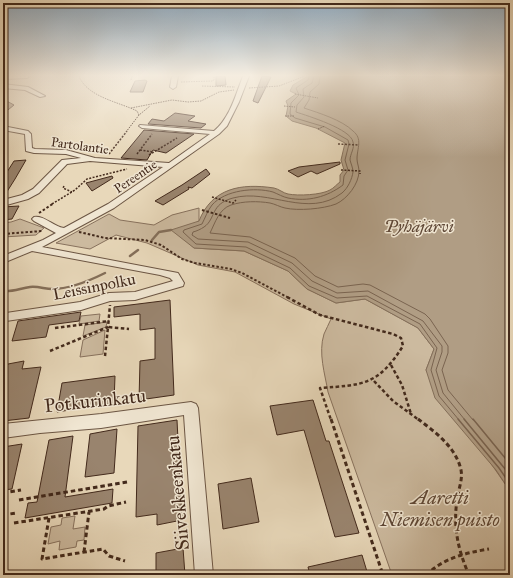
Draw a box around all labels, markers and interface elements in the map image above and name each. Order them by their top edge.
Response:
street label: Partolantie [50,134,110,158]
street label: Pereentie [111,156,161,197]
water label: Pyhäjärvi [384,216,454,237]
street label: Leissinpolku [51,269,138,304]
street label: Potkurinkatu [43,384,147,417]
street label: Siivekkeenkatu [161,435,194,551]
park label: Aaretti Niemisen puisto [379,486,500,532]

